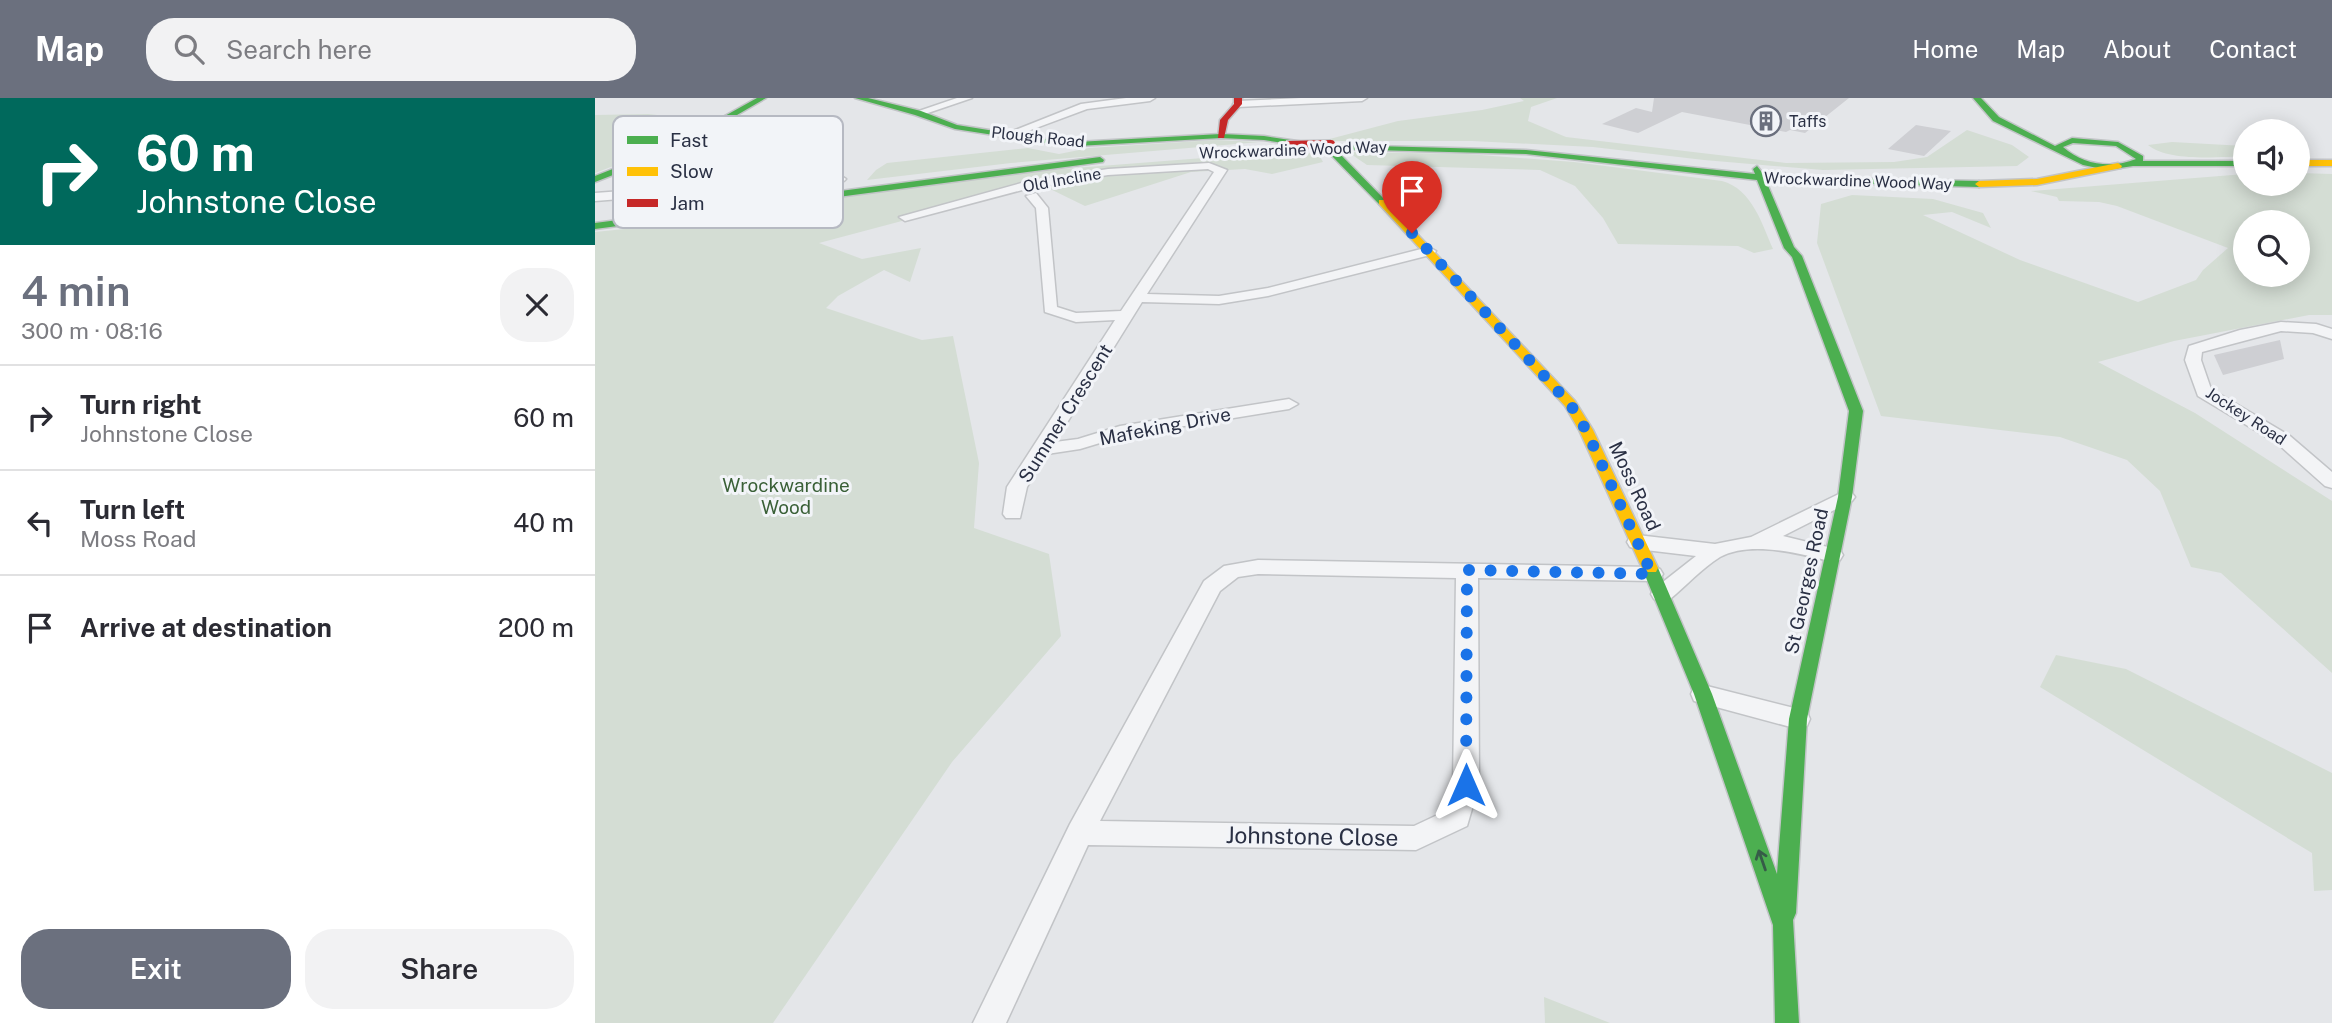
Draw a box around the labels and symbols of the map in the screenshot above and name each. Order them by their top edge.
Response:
building icon: Taffs [1749,104,1783,138]
place label: Taffs [1789,112,1826,131]
legend [613,116,843,228]
street label: Plough Road [990,123,1086,151]
text: Fast [670,129,708,151]
street label: Wrockwardine Wood Way [1199,137,1388,163]
text: Slow [670,160,714,182]
pin [1382,161,1442,233]
street label: Old Incline [1021,164,1103,196]
street label: Wrockwardine Wood Way [1764,168,1953,194]
text: Jam [670,192,704,214]
street label: Summer Crescent [1013,340,1117,486]
street label: Jockey Road [2202,383,2290,449]
street label: Mafeking Drive [1097,402,1233,450]
street label: Moss Road [1605,438,1665,534]
park label: Wrockwardine Wood [722,474,850,518]
street label: St Georges Road [1780,506,1832,656]
position arrow [1429,748,1503,822]
street label: Johnstone Close [1225,821,1399,851]
one-way arrow [1754,850,1767,872]

